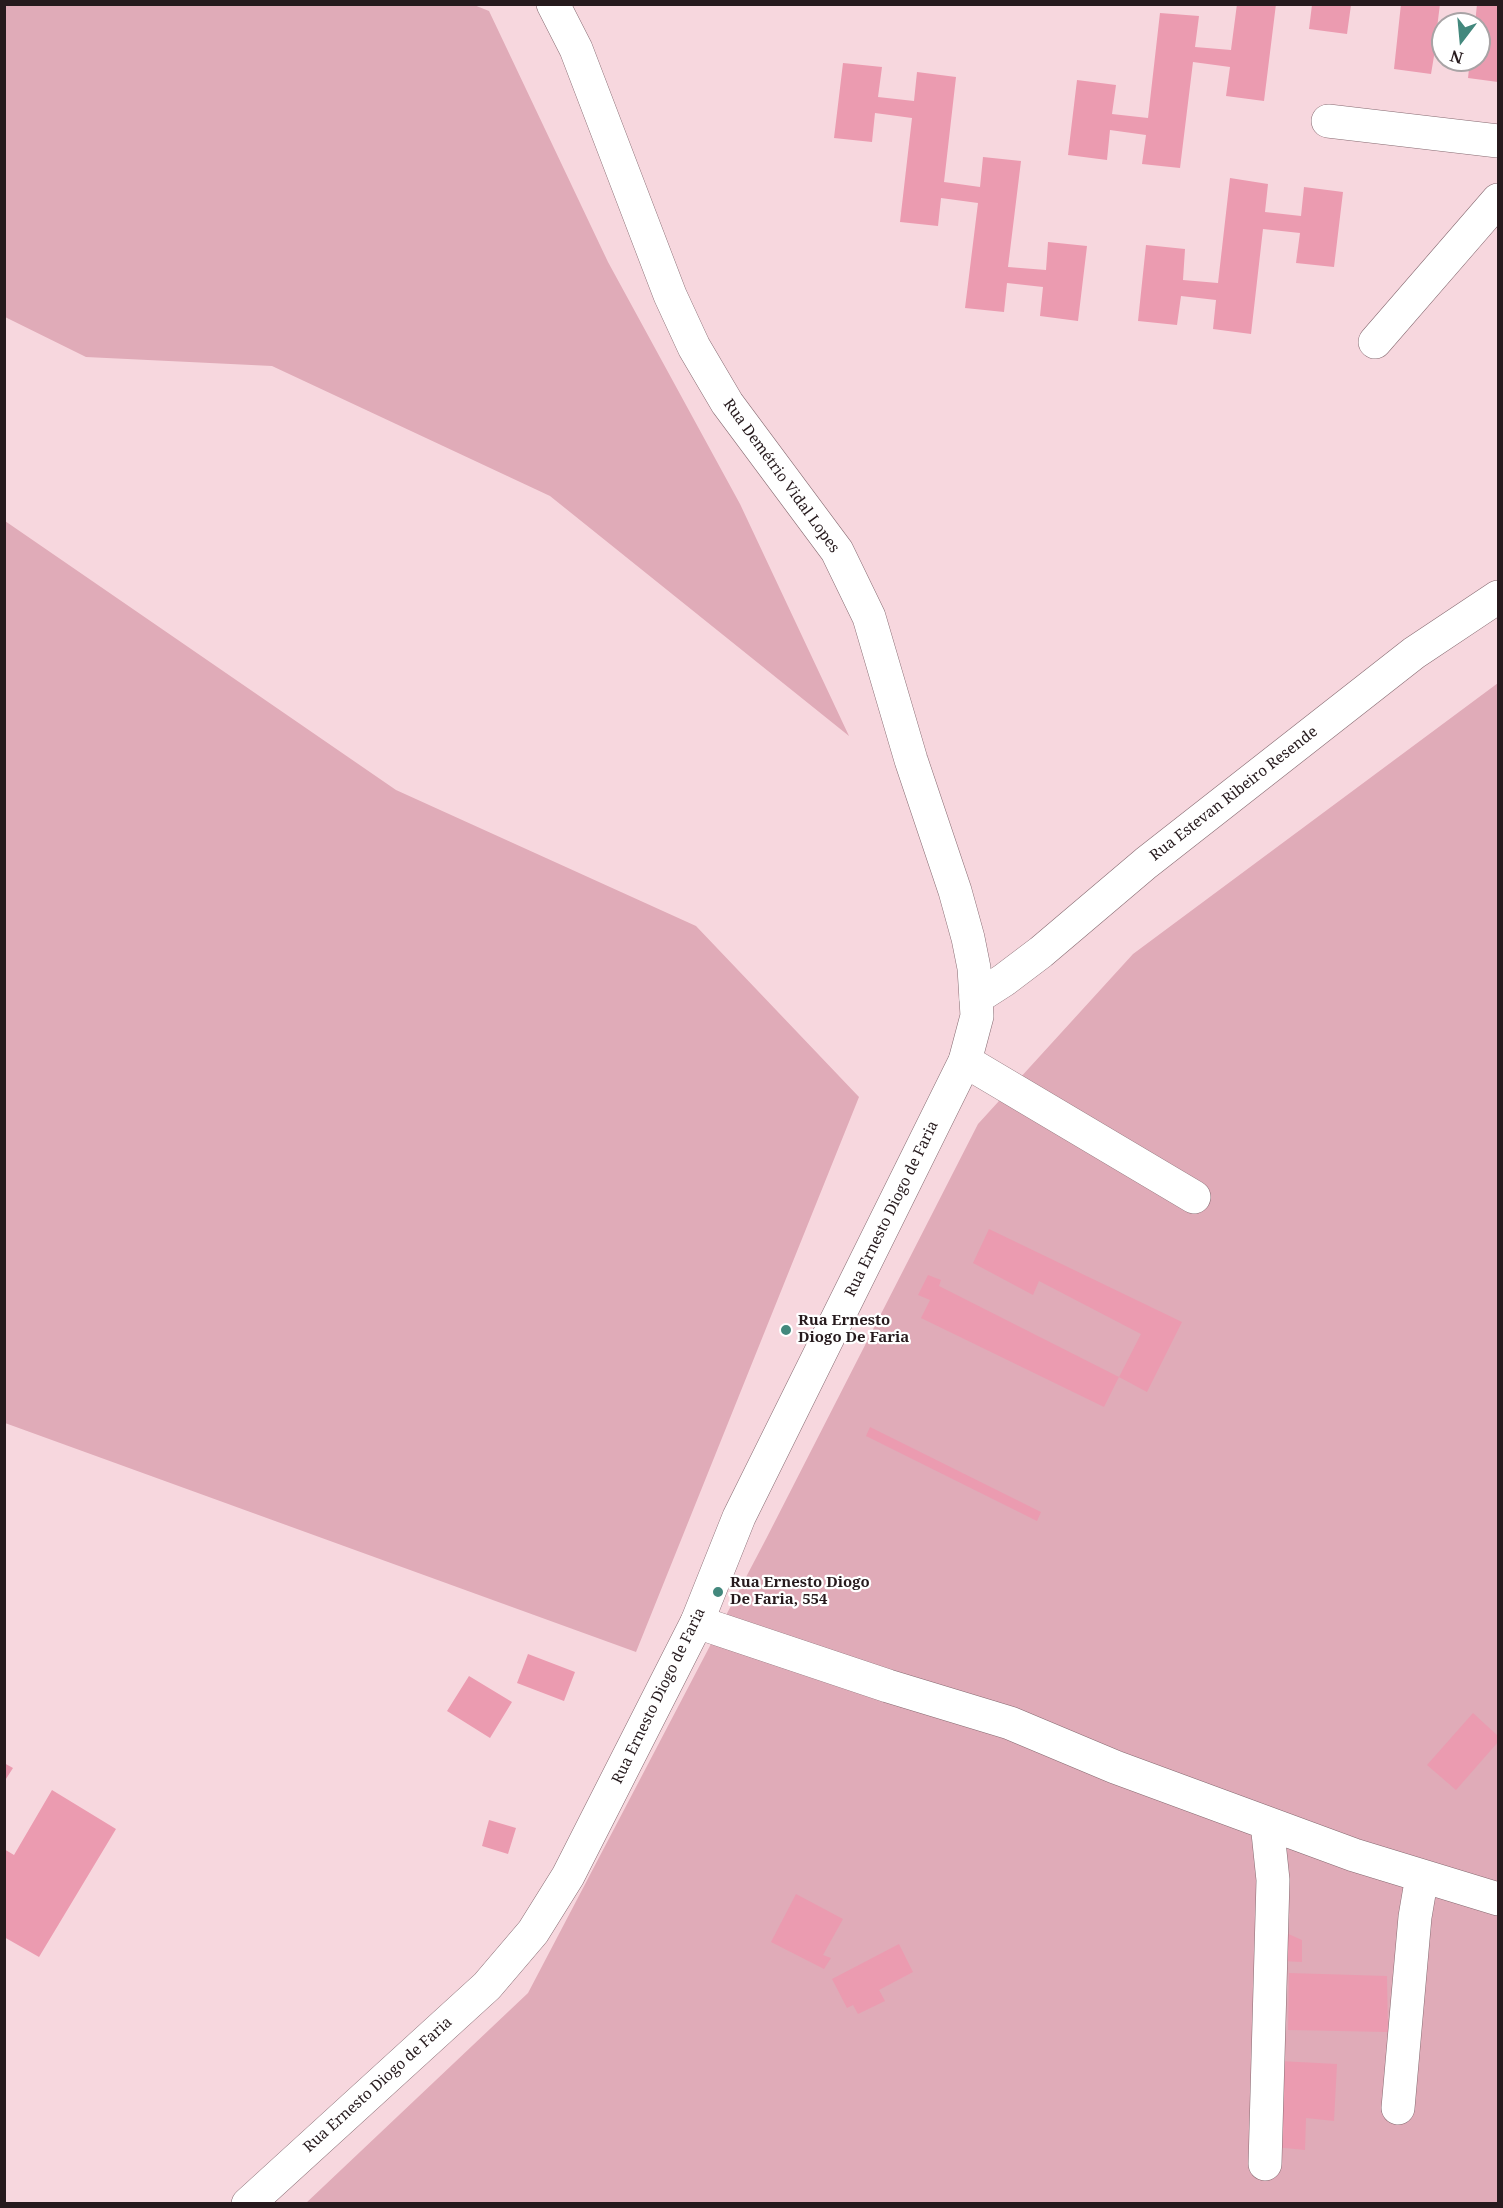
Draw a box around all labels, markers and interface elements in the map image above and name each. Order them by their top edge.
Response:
north arrow [1431,12,1491,72]
text: N [1448,45,1466,70]
street label: Rua Demétrio Vidal Lopes [719,396,843,556]
street label: Rua Estevan Ribeiro Resende [1147,723,1321,865]
street label: Rua Ernesto Diogo de Faria [841,1118,943,1300]
place label: Rua Ernesto Diogo De Faria [798,1312,909,1347]
marker: Rua Ernesto Diogo De Faria [779,1323,793,1337]
place label: Rua Ernesto Diogo De Faria, 554 [730,1574,870,1609]
marker: Rua Ernesto Diogo De Faria, 554 [711,1585,725,1599]
street label: Rua Ernesto Diogo de Faria [608,1605,710,1787]
street label: Rua Ernesto Diogo de Faria [300,2014,456,2156]

